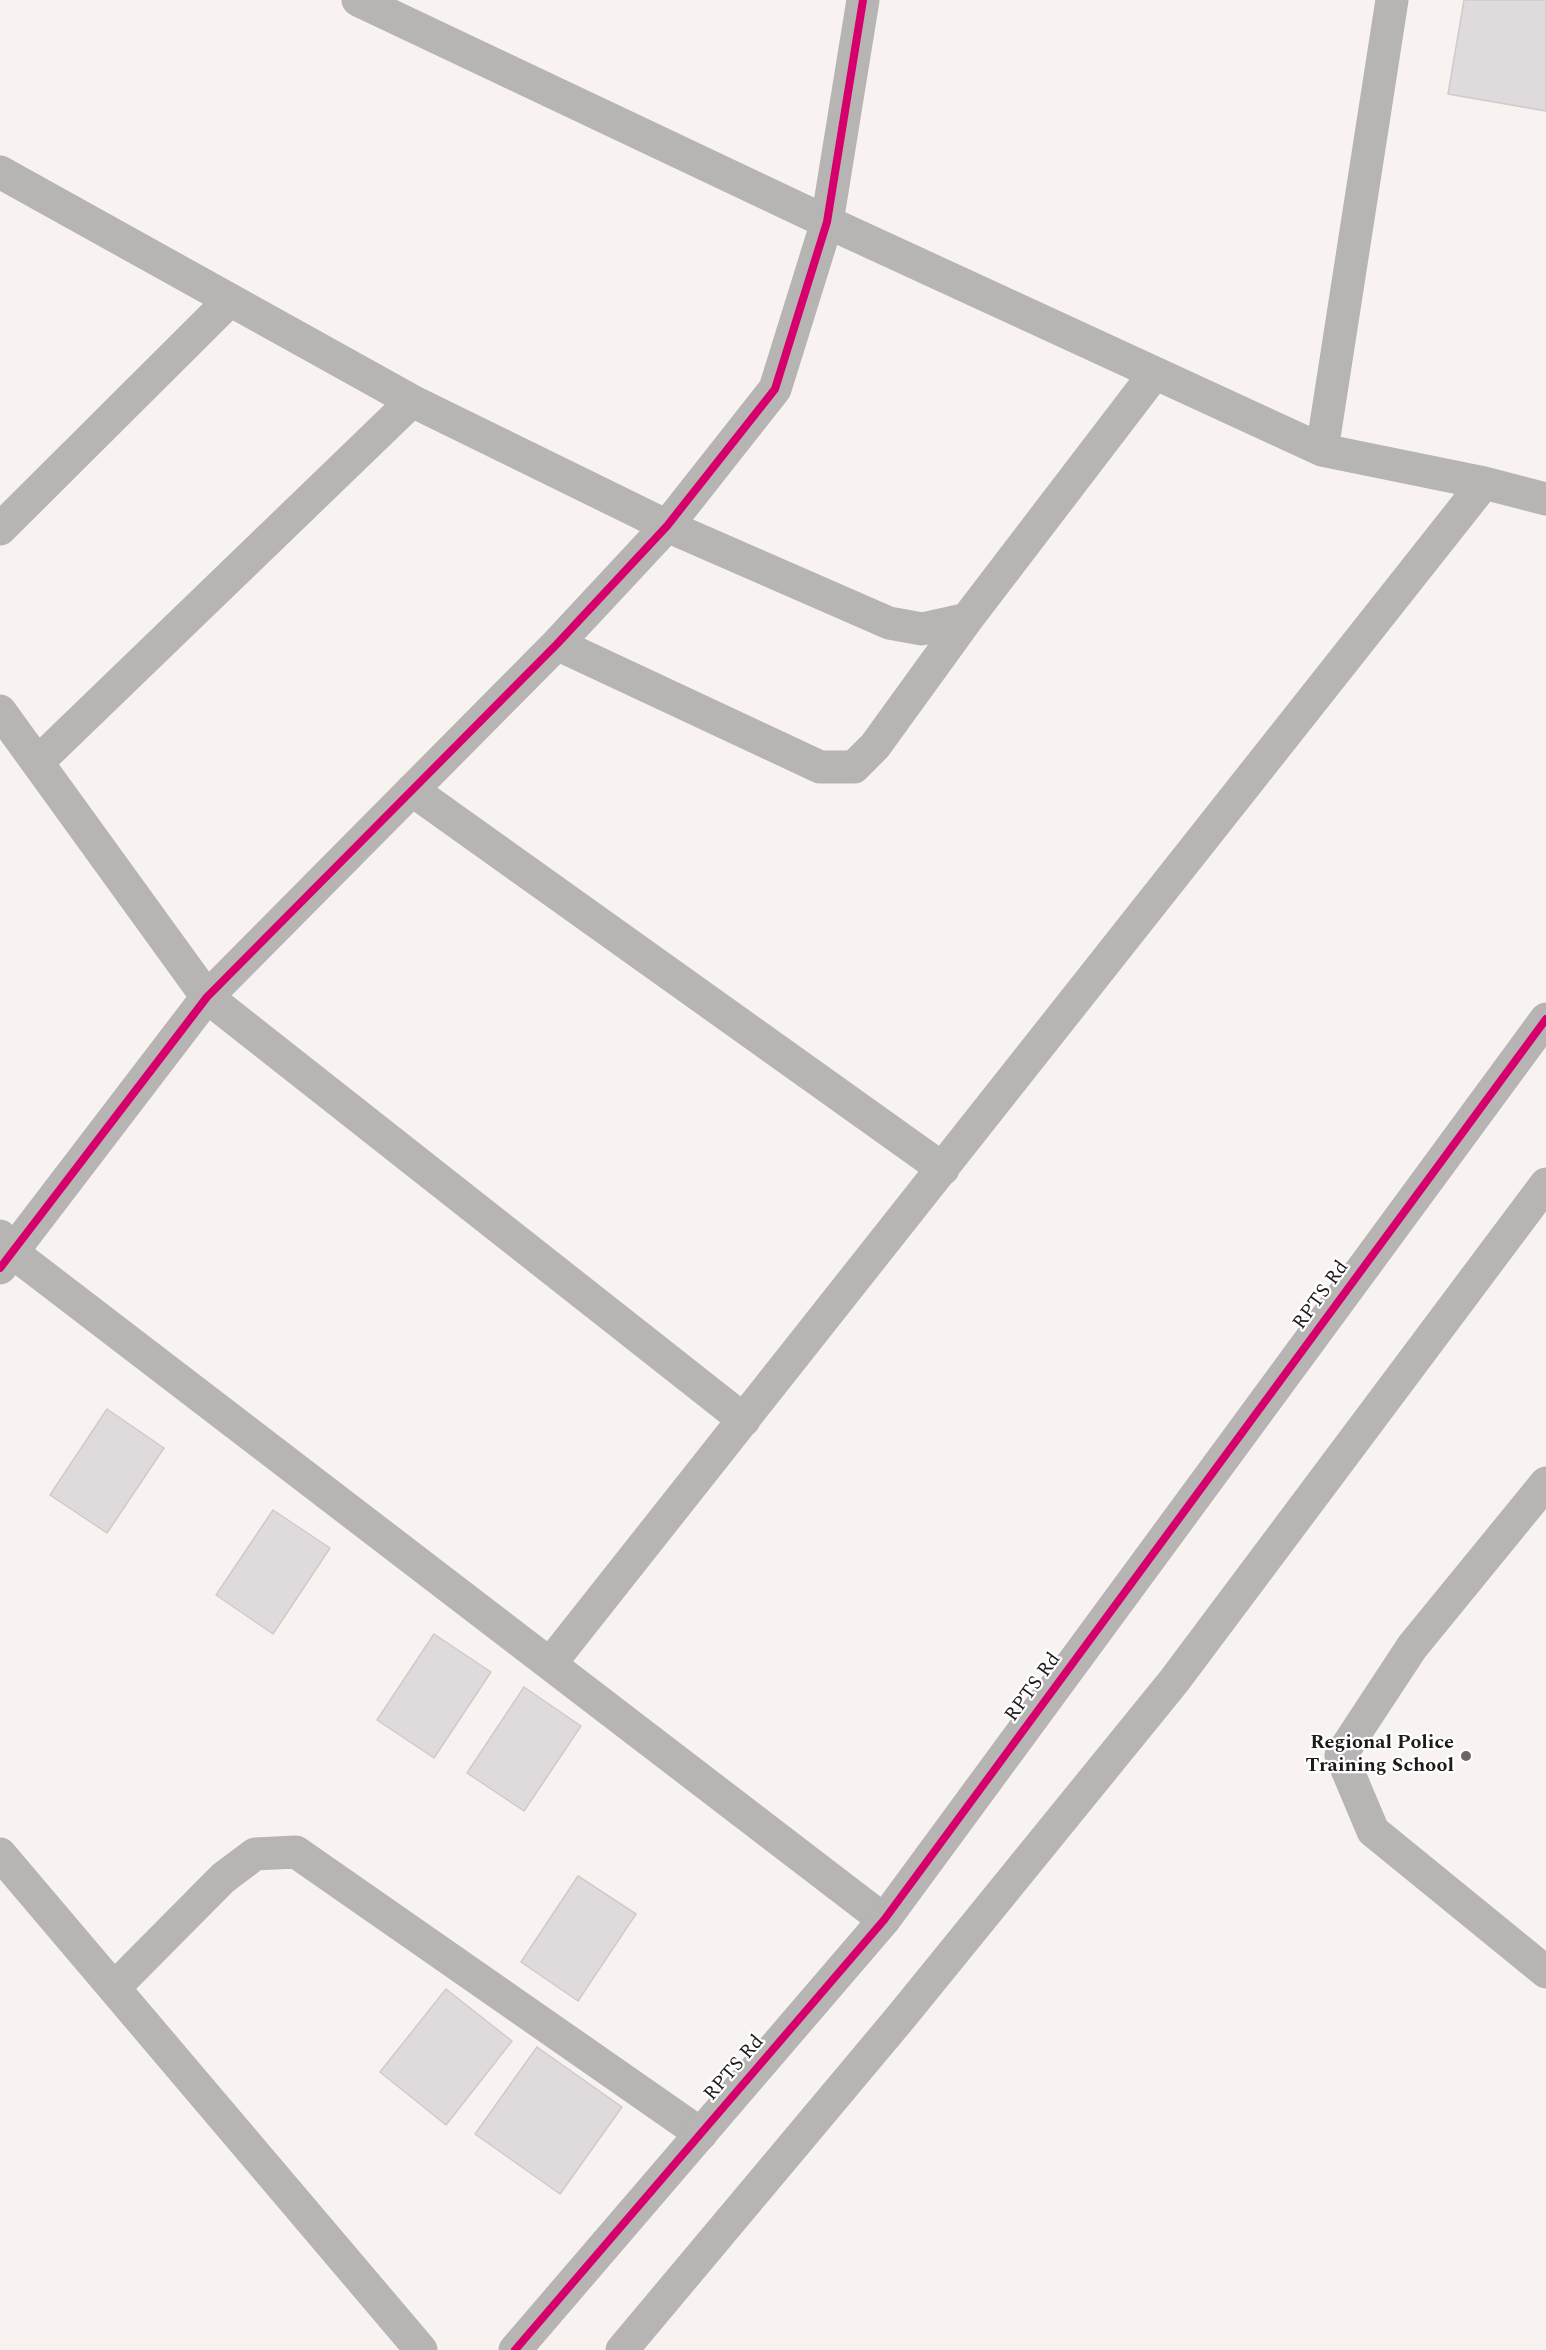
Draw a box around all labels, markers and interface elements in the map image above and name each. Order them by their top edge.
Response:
street label: RPTS Rd [1289,1257,1355,1335]
street label: RPTS Rd [1001,1649,1067,1727]
place label: Regional Police Training School [1305,1732,1454,1779]
marker: Regional Police Training School [1459,1749,1473,1763]
street label: RPTS Rd [700,2031,770,2107]

